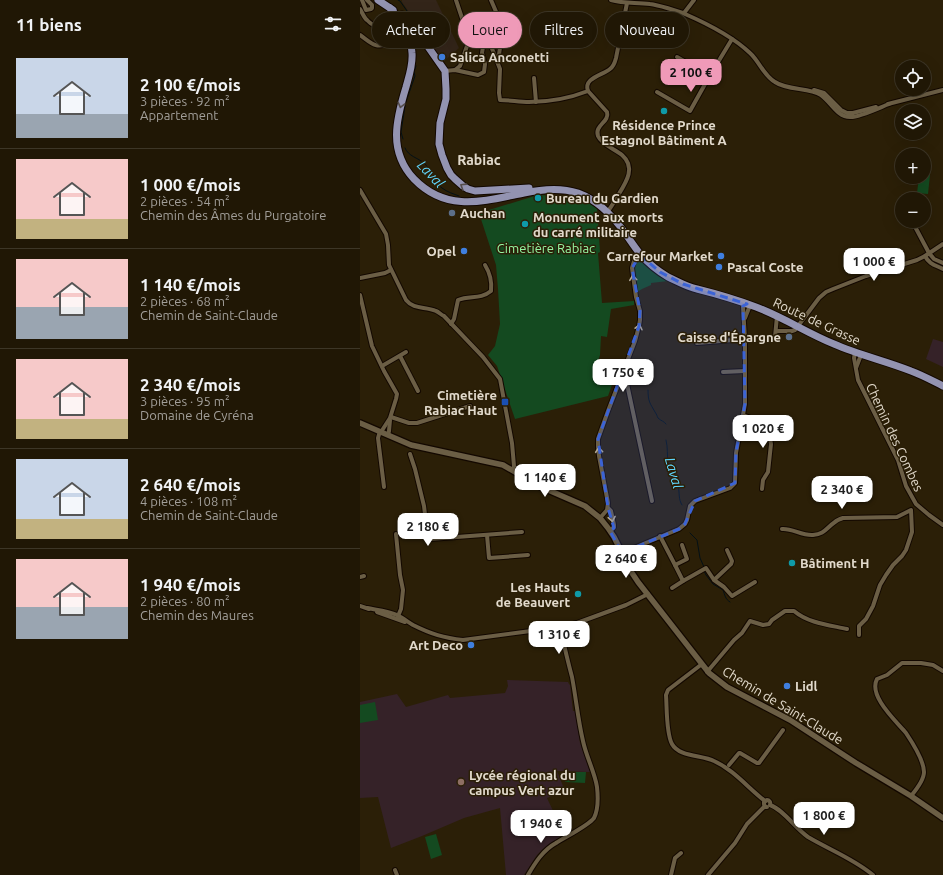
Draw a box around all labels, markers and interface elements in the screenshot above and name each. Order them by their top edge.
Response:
chip: Acheter [372,12,450,48]
chip: Louer [458,12,522,48]
chip: Filtres [530,12,597,48]
chip: Nouveau [605,12,689,48]
icon: filters [322,13,344,35]
text: 11 biens [16,15,82,34]
place label: Salica Anconetti [450,50,549,64]
marker: Salica Anconetti [437,52,447,62]
pin: 2 100 € [654,59,728,93]
map controls [895,60,931,228]
button: locate [895,60,931,96]
text: 2 100 € [670,65,712,79]
icon: home [48,74,96,122]
text: 2 100 €/mois [140,75,241,94]
text: 3 pièces · 92 m² [140,94,230,108]
one-way arrow [397,102,405,108]
button: layers [895,104,931,140]
marker: Résidence Prince Estagnol Bâtiment A [659,106,669,116]
text: Appartement [140,108,218,122]
place label: Résidence Prince Estagnol Bâtiment A [601,118,728,147]
button: + [895,148,931,184]
district label: Rabiac [457,152,501,168]
water label: Laval [414,157,448,191]
icon: home [48,175,96,223]
text: 1 000 €/mois [140,175,241,194]
one-way arrow [461,184,468,191]
place label: Bureau du Gardien [546,191,659,205]
button: − [895,192,931,228]
marker: Bureau du Gardien [533,193,543,203]
text: 2 pièces · 54 m² [140,194,230,208]
place label: Auchan [460,206,505,220]
text: Chemin des Âmes du Purgatoire [140,208,326,222]
marker: Auchan [447,208,457,218]
place label: Monument aux morts du carré militaire [533,210,664,239]
marker: Monument aux morts du carré militaire [520,219,530,229]
park label: Cimetière Rabiac [497,241,595,255]
place label: Opel [427,244,456,258]
marker: Opel [459,246,469,256]
pin: 1 000 € [837,248,911,282]
place label: Carrefour Market [606,249,713,263]
marker: Carrefour Market [716,251,726,261]
text: 1 000 € [853,254,895,268]
place label: Pascal Coste [727,260,803,274]
marker: Pascal Coste [714,262,724,272]
icon: home [48,275,96,323]
text: 1 140 €/mois [140,275,241,294]
one-way arrow [629,275,638,281]
text: 2 pièces · 68 m² [140,294,230,308]
street label: Route de Grasse [771,295,863,347]
text: Chemin de Saint-Claude [140,308,278,322]
one-way arrow [634,324,642,330]
place label: Caisse d'Épargne [678,329,781,344]
marker: Caisse d'Épargne [784,332,794,342]
pin: 1 750 € [586,359,660,393]
text: 1 750 € [602,365,644,379]
icon: home [48,375,96,423]
text: 2 340 €/mois [140,375,241,394]
street label: Chemin des Combes [864,381,926,494]
place label: Cimetière Rabiac Haut [424,388,497,417]
text: 3 pièces · 95 m² [140,394,230,408]
marker: Cimetière Rabiac Haut [500,397,510,407]
text: Domaine de Cyréna [140,408,254,422]
pin: 1 020 € [726,415,800,449]
text: 1 020 € [742,421,784,435]
one-way arrow [594,446,603,453]
water label: Laval [662,455,686,491]
pin: 1 140 € [508,464,582,498]
text: 1 140 € [524,470,566,484]
icon: home [48,475,96,523]
text: 2 640 €/mois [140,475,241,494]
pin: 2 340 € [805,476,879,510]
text: 2 340 € [821,482,863,496]
text: 4 pièces · 108 m² [140,494,237,508]
text: Chemin de Saint-Claude [140,508,278,522]
pin: 2 180 € [391,513,465,547]
one-way arrow [608,516,616,522]
text: 2 180 € [407,519,449,533]
pin: 2 640 € [589,545,663,579]
text: 2 640 € [605,551,647,565]
place label: Bâtiment H [800,556,869,570]
marker: Bâtiment H [787,558,797,568]
icon: home [48,575,96,623]
text: 1 940 €/mois [140,575,241,594]
place label: Les Hauts de Beauvert [496,580,570,609]
marker: Les Hauts de Beauvert [573,589,583,599]
text: 2 pièces · 80 m² [140,594,230,608]
text: Chemin des Maures [140,608,254,622]
pin: 1 310 € [522,621,596,655]
text: 1 310 € [538,627,580,641]
place label: Art Deco [409,638,463,652]
marker: Art Deco [466,640,476,650]
street label: Chemin de Saint-Claude [720,663,846,747]
place label: Lidl [795,679,818,693]
marker: Lidl [782,681,792,691]
place label: Lycée régional du campus Vert azur [469,768,576,797]
marker: Lycée régional du campus Vert azur [456,777,466,787]
pin: 1 800 € [787,802,861,836]
text: 1 800 € [803,808,845,822]
pin: 1 940 € [504,810,578,844]
text: 1 940 € [520,816,562,830]

